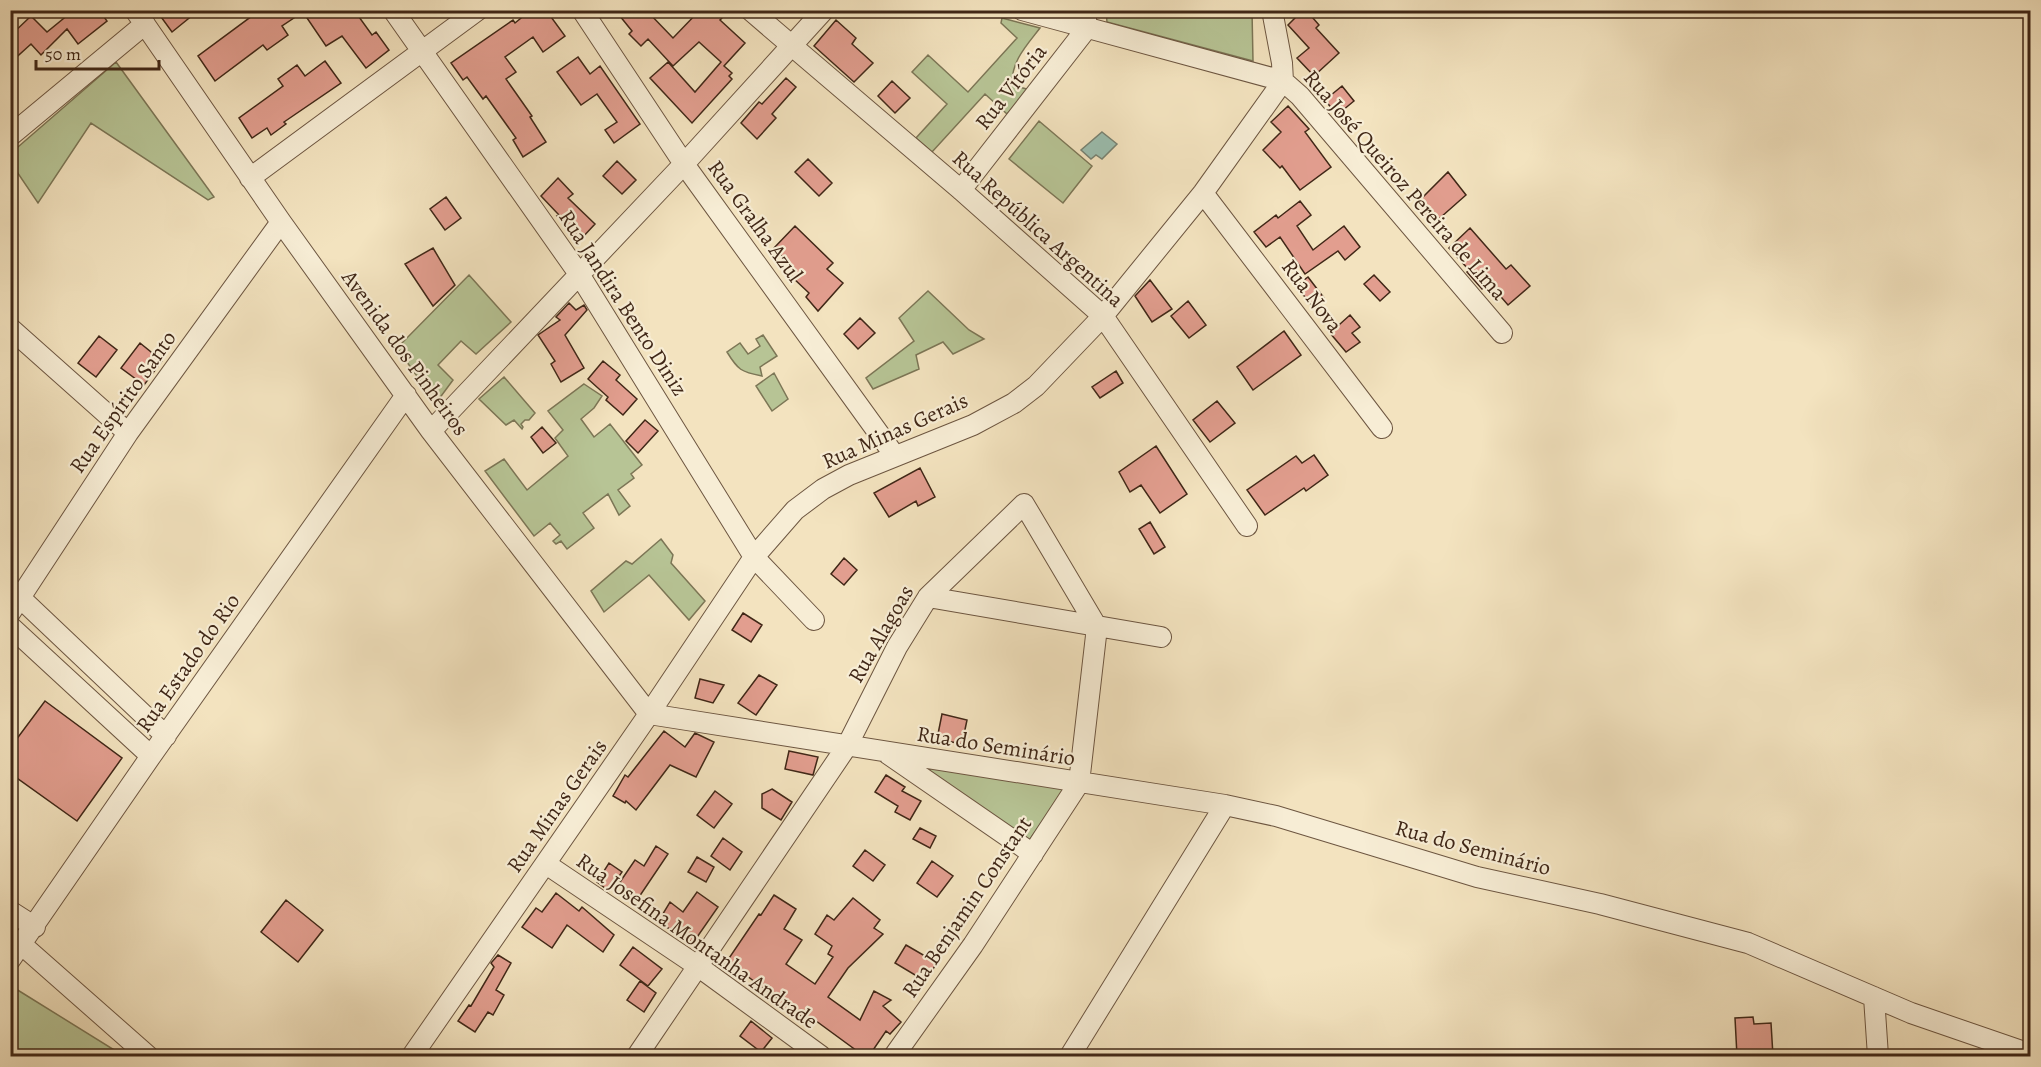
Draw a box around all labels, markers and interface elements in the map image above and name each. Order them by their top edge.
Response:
scale bar [36,33,159,71]
street label: Rua Vitória [968,37,1054,136]
text: 50 m [45,42,81,66]
street label: Rua José Queiroz Pereira de Lima [1296,63,1514,307]
street label: Rua República Argentina [946,144,1131,315]
street label: Rua Gralha Azul [701,154,809,288]
street label: Rua Jandira Bento Diniz [551,204,695,402]
street label: Rua Nova [1274,253,1350,340]
street label: Avenida dos Pinheiros [334,263,475,442]
street label: Rua Espírito Santo [63,325,183,479]
street label: Rua Minas Gerais [817,385,973,477]
street label: Rua Alagoas [841,580,921,688]
street label: Rua Estado do Rio [129,587,247,738]
street label: Rua do Seminário [915,719,1077,773]
street label: Rua Minas Gerais [500,733,614,879]
street label: Rua Benjamin Constant [895,810,1039,1004]
street label: Rua do Seminário [1392,813,1554,883]
street label: Rua Josefina Montanha Andrade [570,846,824,1036]

